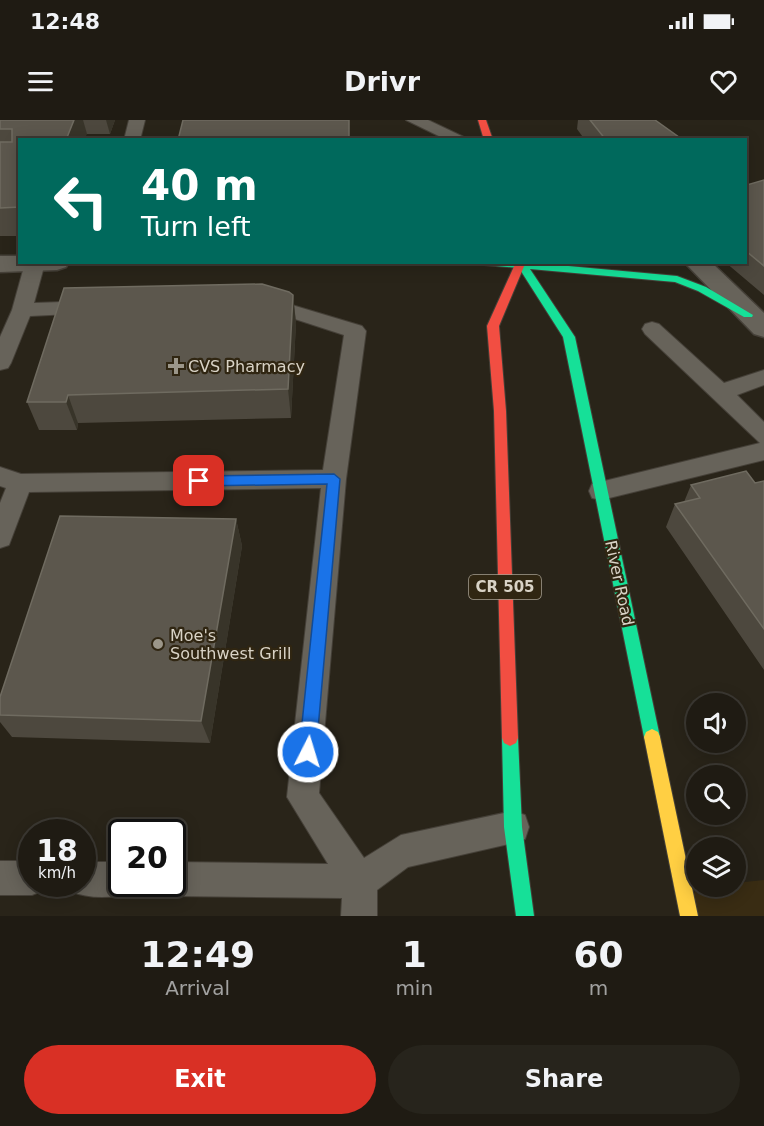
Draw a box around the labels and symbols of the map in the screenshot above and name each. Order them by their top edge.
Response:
place label: CVS Pharmacy [188,357,305,376]
marker: CVS Pharmacy [169,359,183,373]
pin [173,455,224,506]
street label: River Road [601,539,638,627]
road number: CR 505 [469,575,541,599]
place label: Moe's Southwest Grill [170,626,291,663]
marker: Moe's Southwest Grill [151,637,165,651]
position arrow [276,720,340,784]
speed limit sign: 20 [108,819,186,897]

